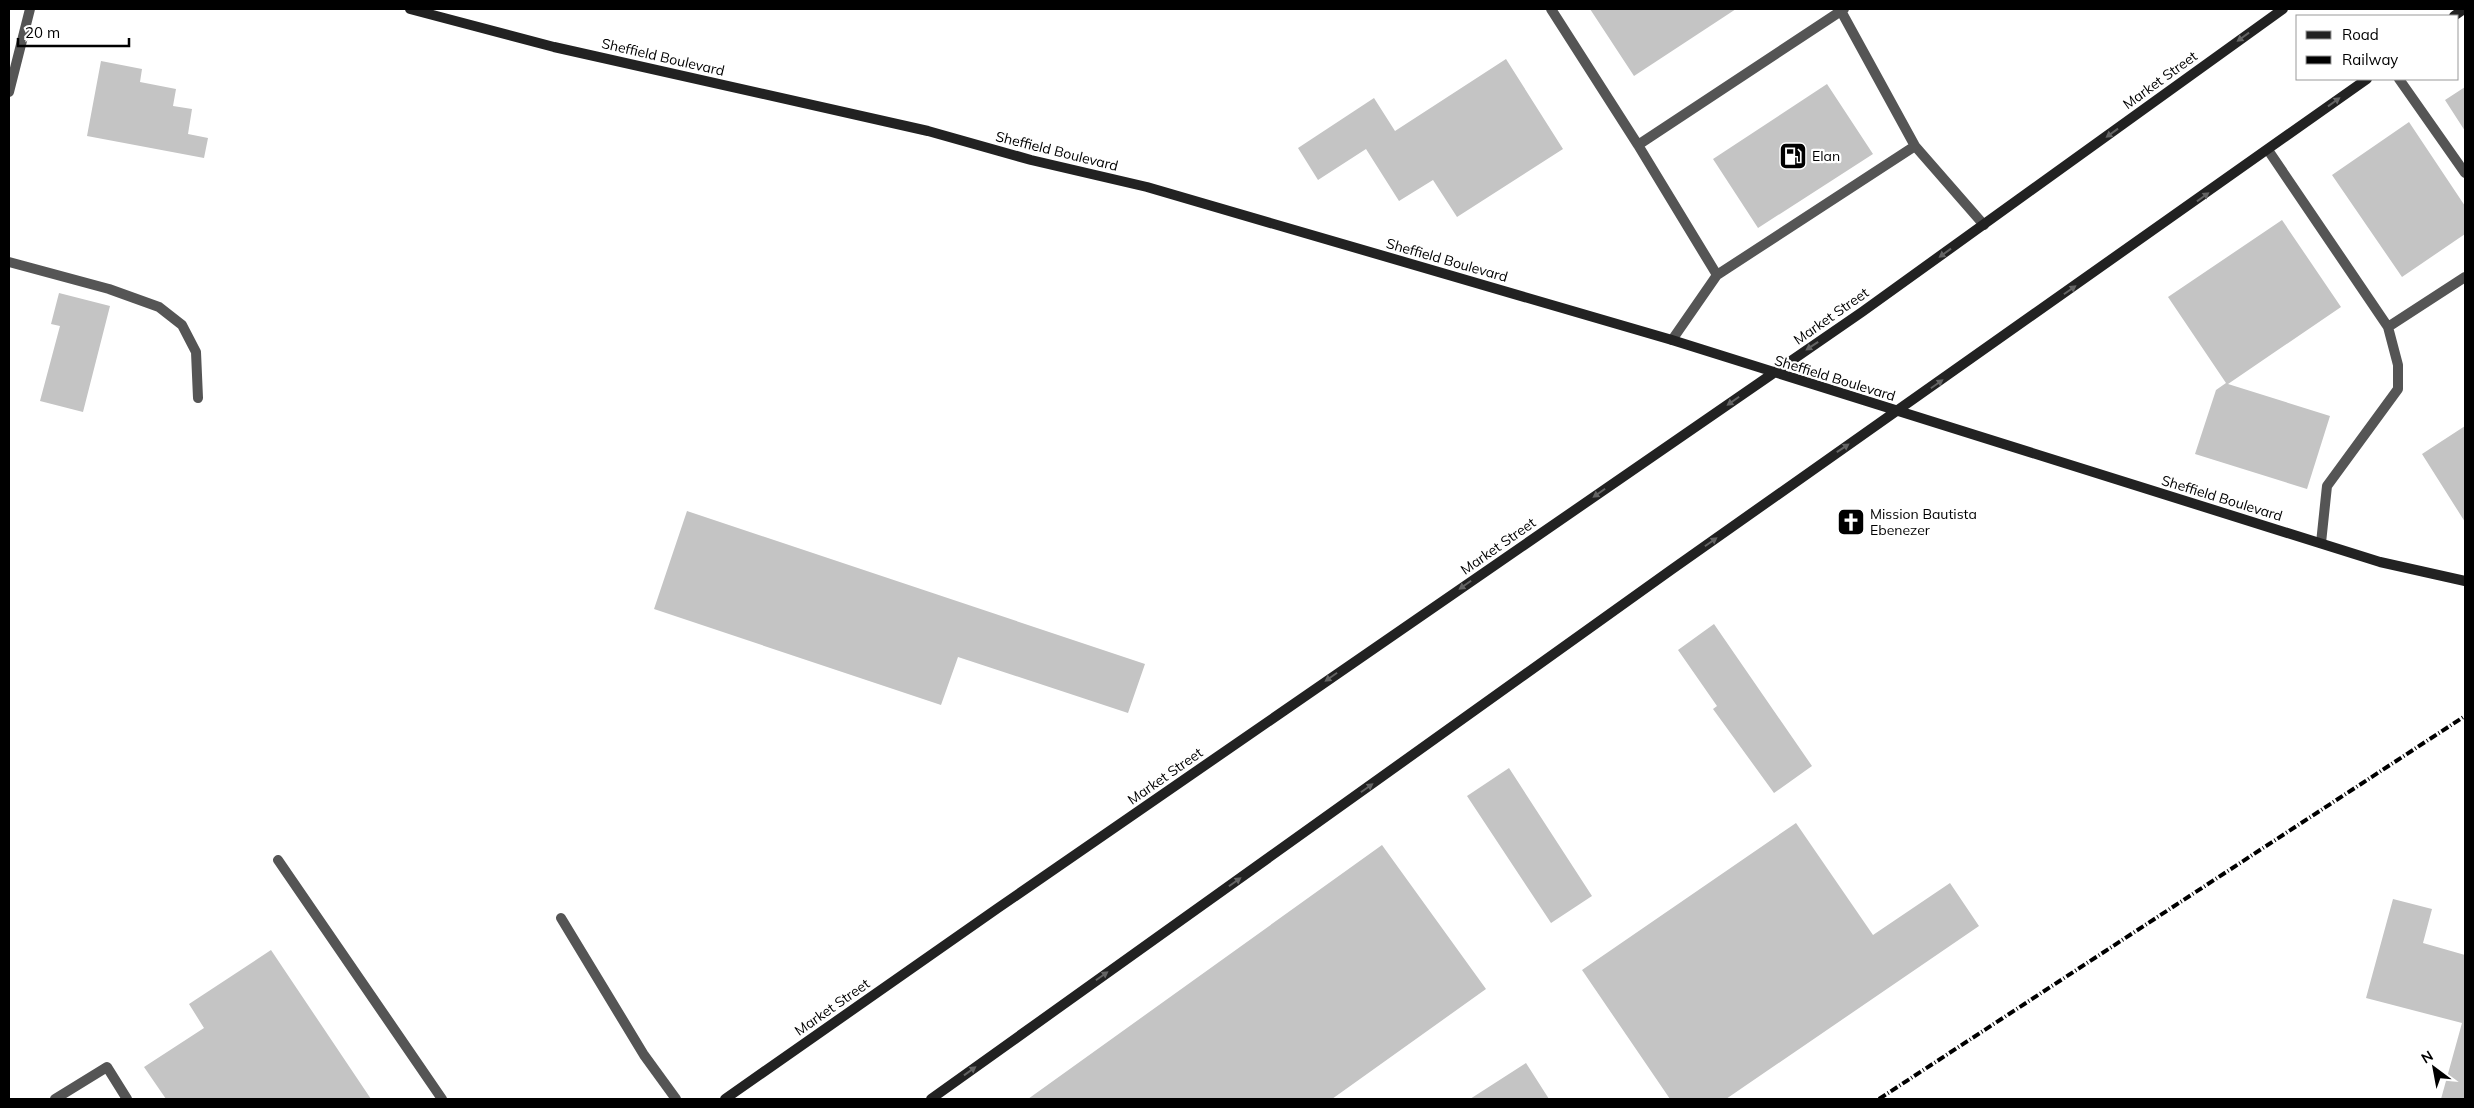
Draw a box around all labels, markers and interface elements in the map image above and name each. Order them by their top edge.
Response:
scale bar [18,15,129,47]
legend [2296,15,2459,80]
text: 20 m [25,23,60,42]
text: Road [2342,25,2379,44]
one-way arrow [2236,32,2250,42]
street label: Sheffield Boulevard [600,34,726,80]
street label: Market Street [2119,47,2201,113]
text: Railway [2342,50,2398,69]
one-way arrow [2328,97,2341,107]
street label: Sheffield Boulevard [994,127,1120,175]
one-way arrow [2105,127,2118,137]
fuel station icon: Elan [1778,141,1808,171]
place label: Elan [1812,147,1840,165]
one-way arrow [2196,192,2209,202]
street label: Sheffield Boulevard [1384,234,1510,286]
one-way arrow [1938,248,1952,258]
street label: Market Street [1790,284,1872,348]
one-way arrow [2063,285,2077,295]
one-way arrow [1805,341,1818,351]
street label: Sheffield Boulevard [1772,351,1898,405]
one-way arrow [1930,379,1944,389]
one-way arrow [1726,396,1740,406]
one-way arrow [1837,443,1850,453]
street label: Sheffield Boulevard [2159,471,2285,525]
one-way arrow [1592,488,1606,498]
place label: Mission Bautista Ebenezer [1870,505,1977,539]
church icon: Mission Bautista Ebenezer [1836,507,1866,537]
street label: Market Street [1457,514,1539,578]
one-way arrow [1704,537,1718,547]
one-way arrow [1458,580,1472,590]
one-way arrow [1325,673,1338,682]
street label: Market Street [1124,744,1206,808]
one-way arrow [1360,783,1374,793]
one-way arrow [1228,877,1242,887]
one-way arrow [1095,971,1109,981]
street label: Market Street [791,975,873,1039]
north arrow [2409,1043,2459,1093]
text: N [2418,1047,2436,1067]
one-way arrow [963,1066,977,1076]

